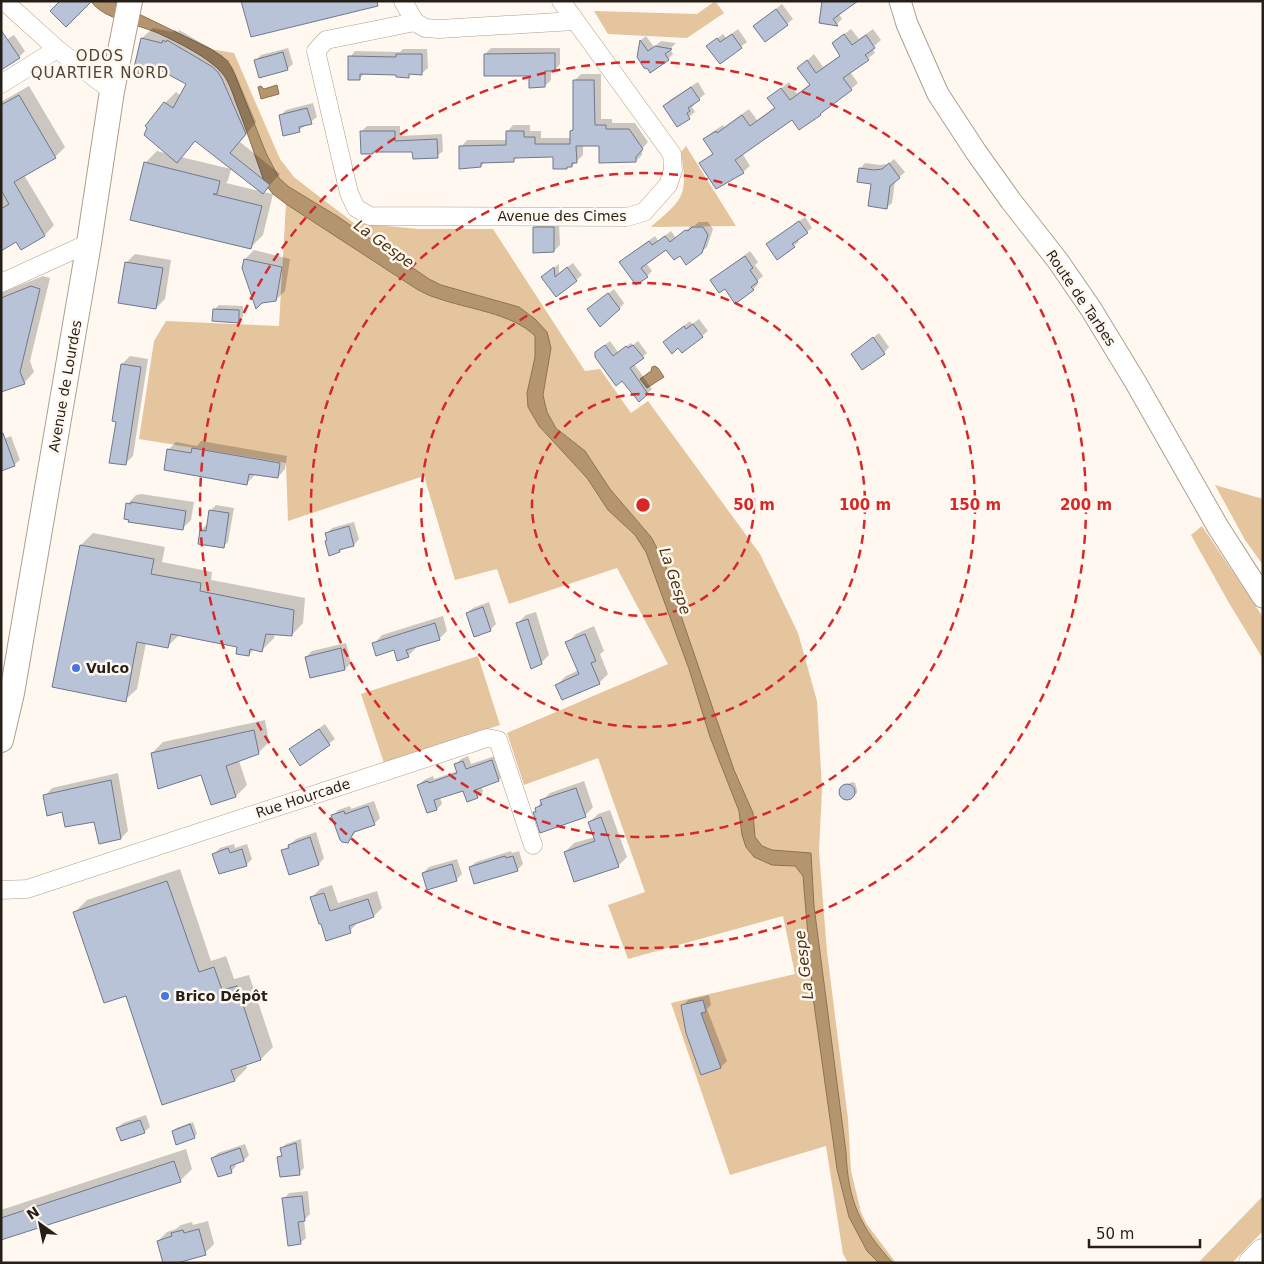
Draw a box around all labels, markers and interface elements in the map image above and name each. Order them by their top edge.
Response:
district label: ODOS QUARTIER NORD [31,47,169,82]
street label: Avenue des Cimes [498,208,626,224]
water label: La Gespe [351,216,417,272]
street label: Route de Tarbes [1043,247,1119,349]
street label: Avenue de Lourdes [46,319,84,453]
centre of rings [634,496,652,514]
text: 50 m [733,496,775,514]
text: 100 m [839,496,891,514]
text: 150 m [949,496,1001,514]
text: 200 m [1060,496,1112,514]
water label: La Gespe [655,545,695,617]
place label: Vulco [86,660,129,676]
marker: Vulco [70,662,82,674]
street label: Rue Hourcade [254,775,352,821]
water label: La Gespe [791,929,817,1001]
place label: Brico Dépôt [175,988,268,1004]
marker: Brico Dépôt [159,990,171,1002]
north arrow [15,1199,65,1249]
text: N [24,1203,42,1223]
scale bar [1089,1216,1200,1248]
text: 50 m [1096,1225,1134,1243]

